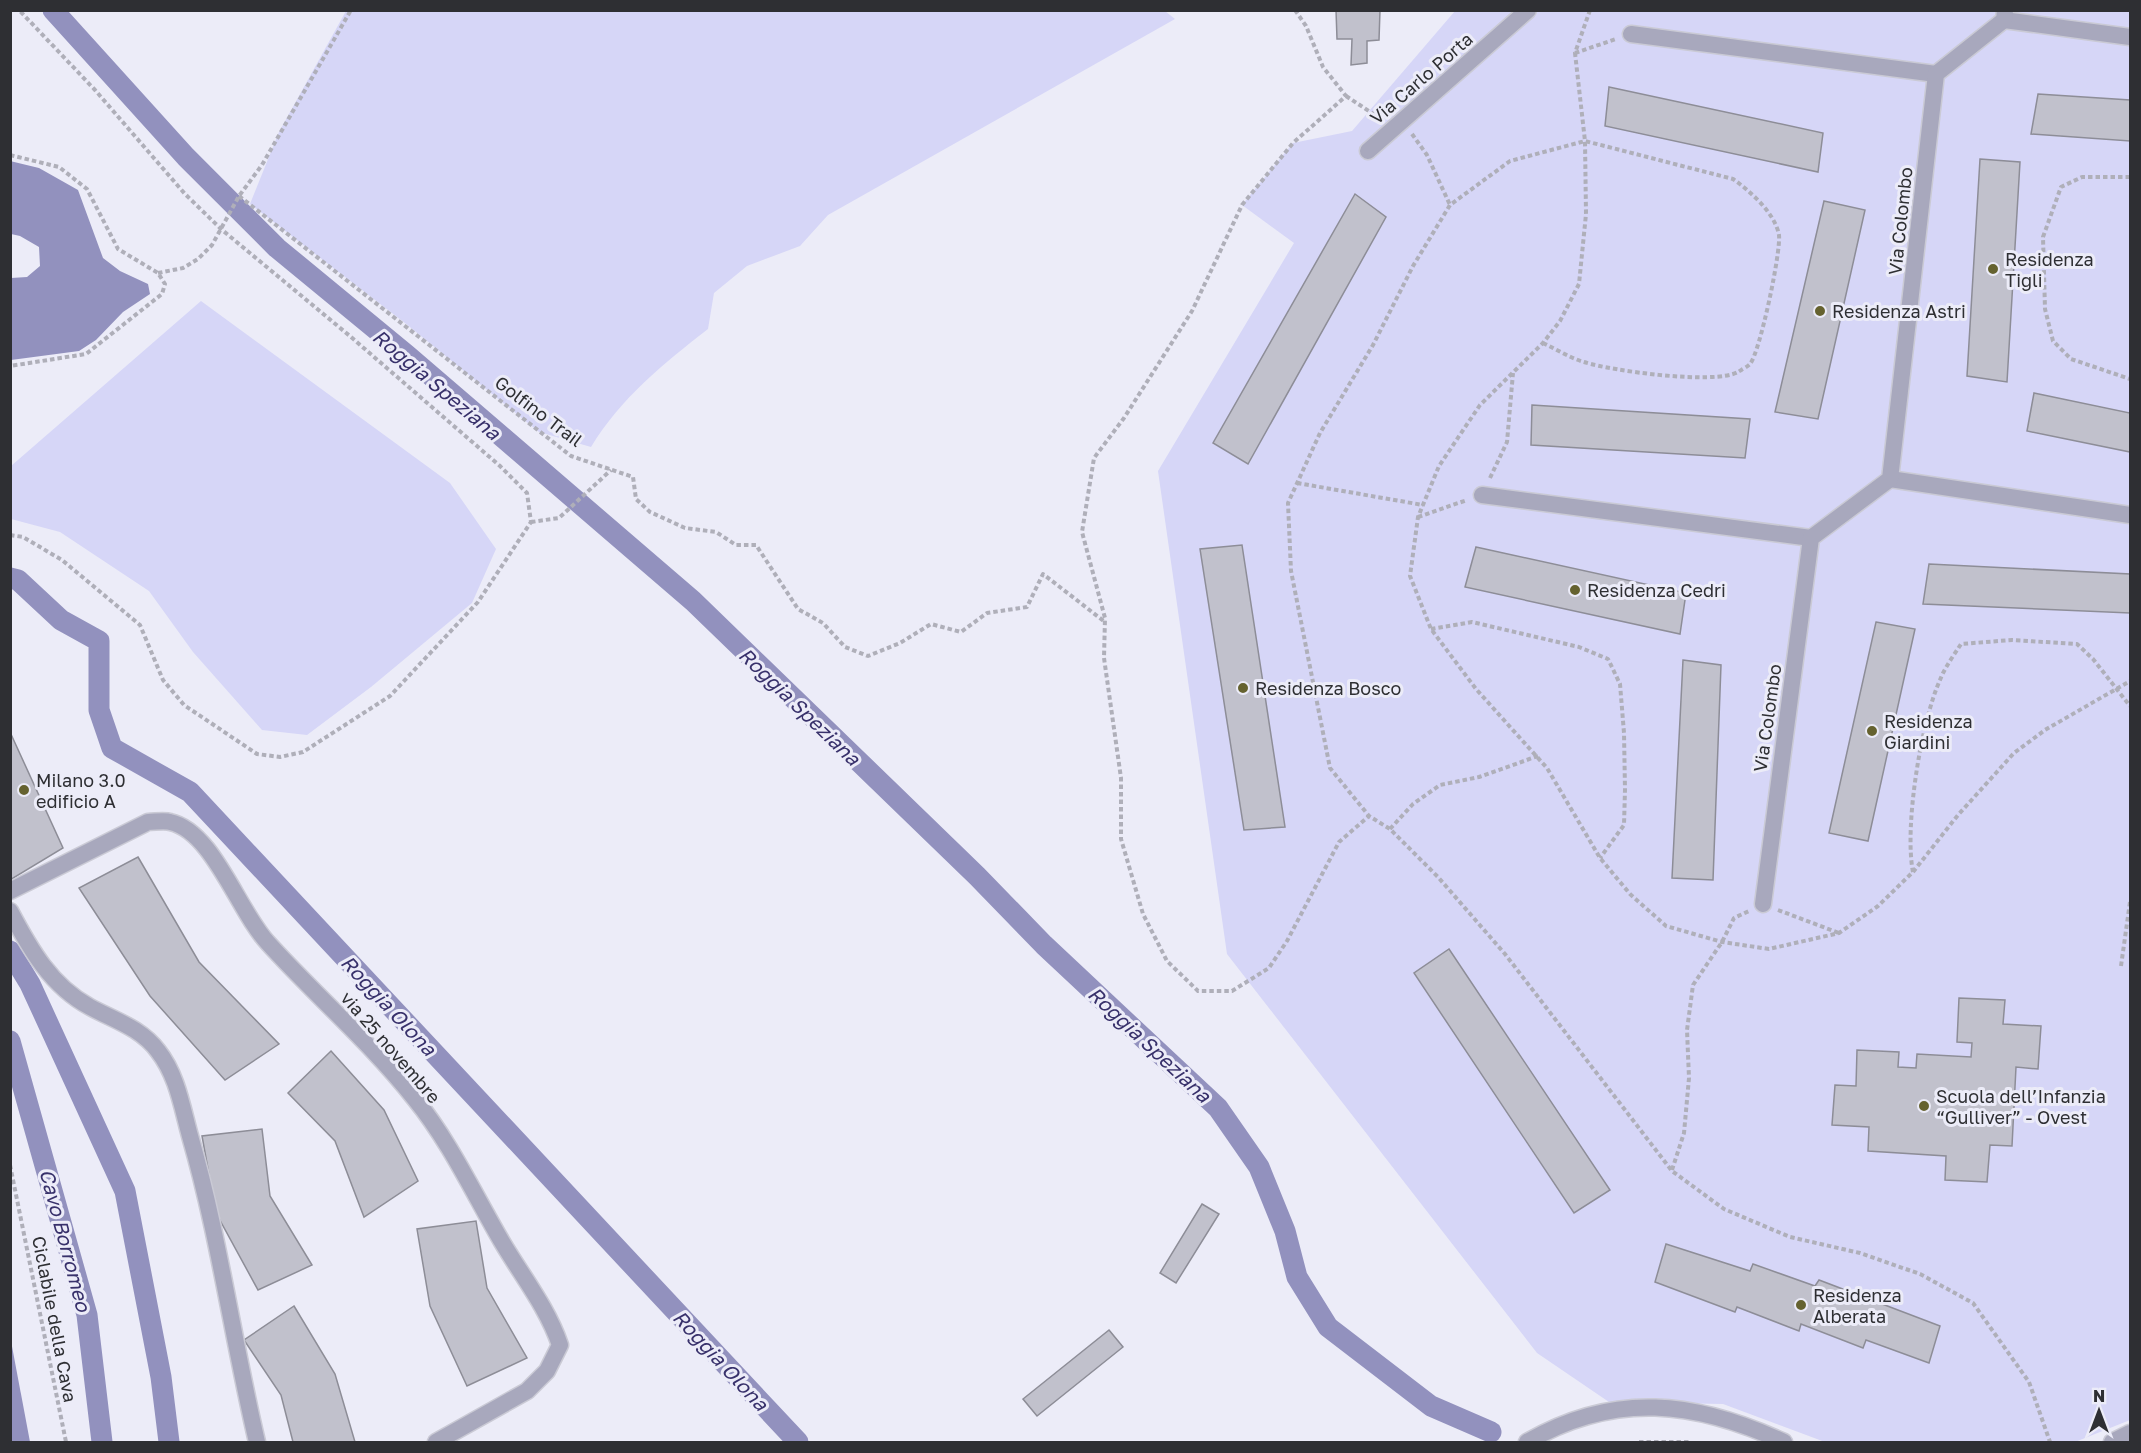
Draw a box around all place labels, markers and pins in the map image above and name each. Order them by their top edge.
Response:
place label: Residenza Tigli [2005,248,2094,291]
marker: Residenza Tigli [1986,262,2000,276]
place label: Residenza Astri [1832,300,1966,322]
marker: Residenza Astri [1813,304,1827,318]
place label: Residenza Cedri [1587,579,1726,601]
marker: Residenza Cedri [1568,583,1582,597]
place label: Residenza Bosco [1255,677,1401,699]
marker: Residenza Bosco [1236,681,1250,695]
place label: Residenza Giardini [1884,710,1973,753]
marker: Residenza Giardini [1865,724,1879,738]
place label: Milano 3.0 edificio A [36,769,126,812]
marker: Milano 3.0 edificio A [17,783,31,797]
place label: Scuola dell’Infanzia “Gulliver” - Ovest [1936,1085,2106,1128]
marker: Scuola dell’Infanzia “Gulliver” - Ovest [1917,1099,1931,1113]
place label: Residenza Alberata [1813,1284,1902,1327]
marker: Residenza Alberata [1794,1298,1808,1312]

